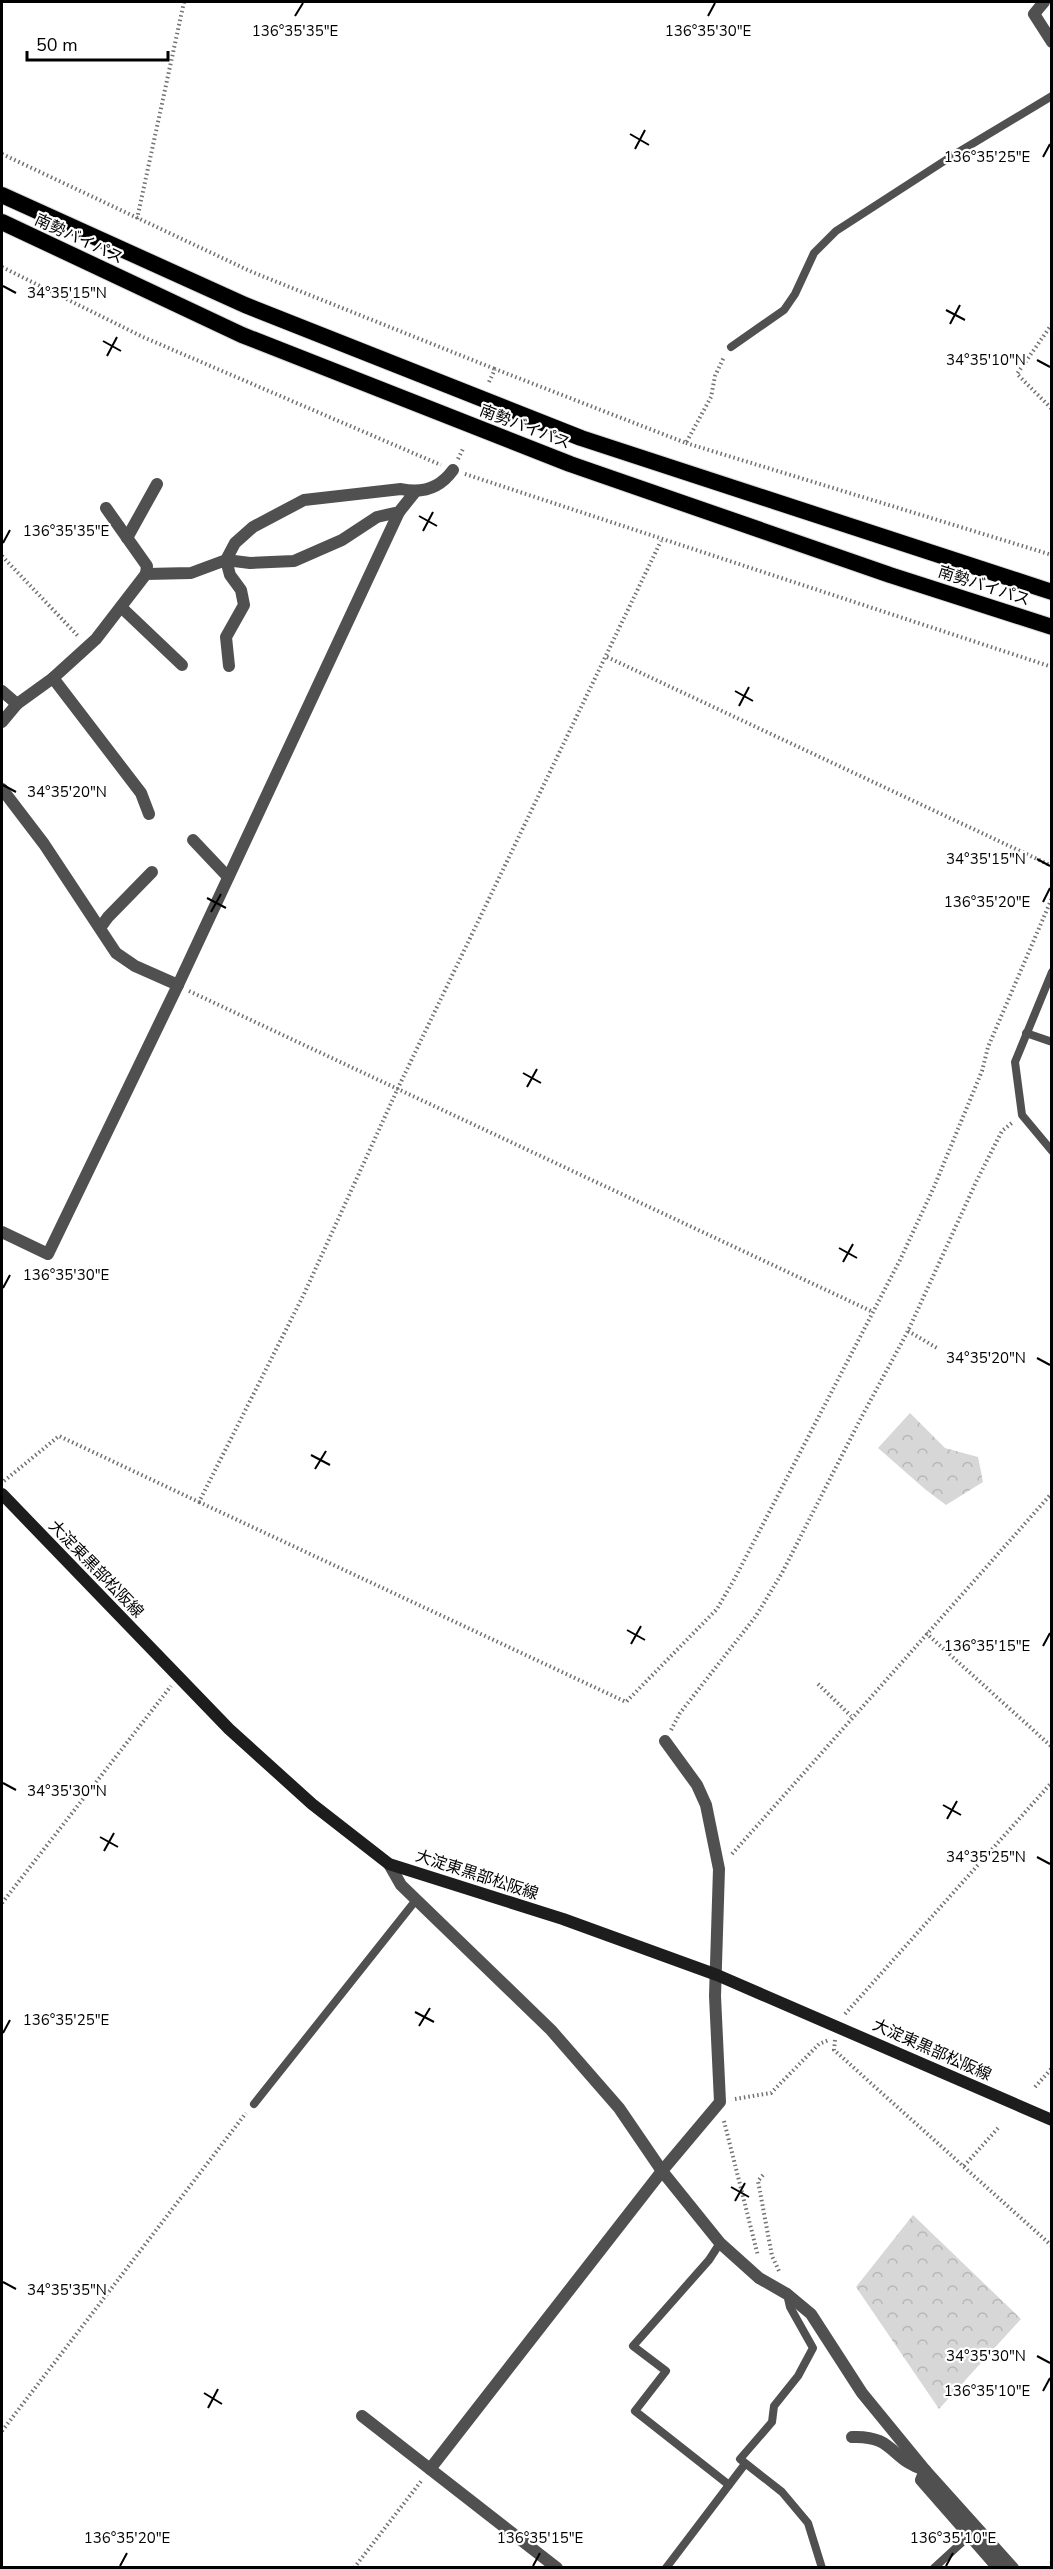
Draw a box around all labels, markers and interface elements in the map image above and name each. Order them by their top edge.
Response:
text: 136°35'35"E [252,21,338,41]
text: 136°35'30"E [665,21,751,41]
scale bar [27,24,168,62]
text: 50 m [36,33,78,57]
text: 136°35'25"E [944,147,1030,167]
street label: 南勢バイパス [31,209,127,269]
text: 34°35'15"N [27,283,107,303]
text: 34°35'10"N [946,350,1026,370]
street label: 南勢バイパス [476,400,574,454]
text: 136°35'35"E [23,521,109,541]
street label: 南勢バイパス [935,561,1033,611]
text: 34°35'20"N [27,782,107,802]
text: 34°35'15"N [946,849,1026,869]
text: 136°35'20"E [944,892,1030,912]
text: 136°35'30"E [23,1265,109,1285]
text: 34°35'20"N [946,1348,1026,1368]
street label: 大淀東黒部松阪線 [44,1515,148,1623]
text: 136°35'15"E [944,1636,1030,1656]
text: 34°35'30"N [27,1781,107,1801]
street label: 大淀東黒部松阪線 [413,1845,541,1905]
text: 34°35'25"N [946,1847,1026,1867]
text: 136°35'25"E [23,2010,109,2030]
street label: 大淀東黒部松阪線 [869,2014,995,2086]
text: 34°35'35"N [27,2280,107,2300]
text: 34°35'30"N [946,2346,1026,2366]
text: 136°35'10"E [944,2381,1030,2401]
text: 136°35'20"E [84,2528,170,2548]
text: 136°35'15"E [497,2528,583,2548]
text: 136°35'10"E [910,2528,996,2548]

